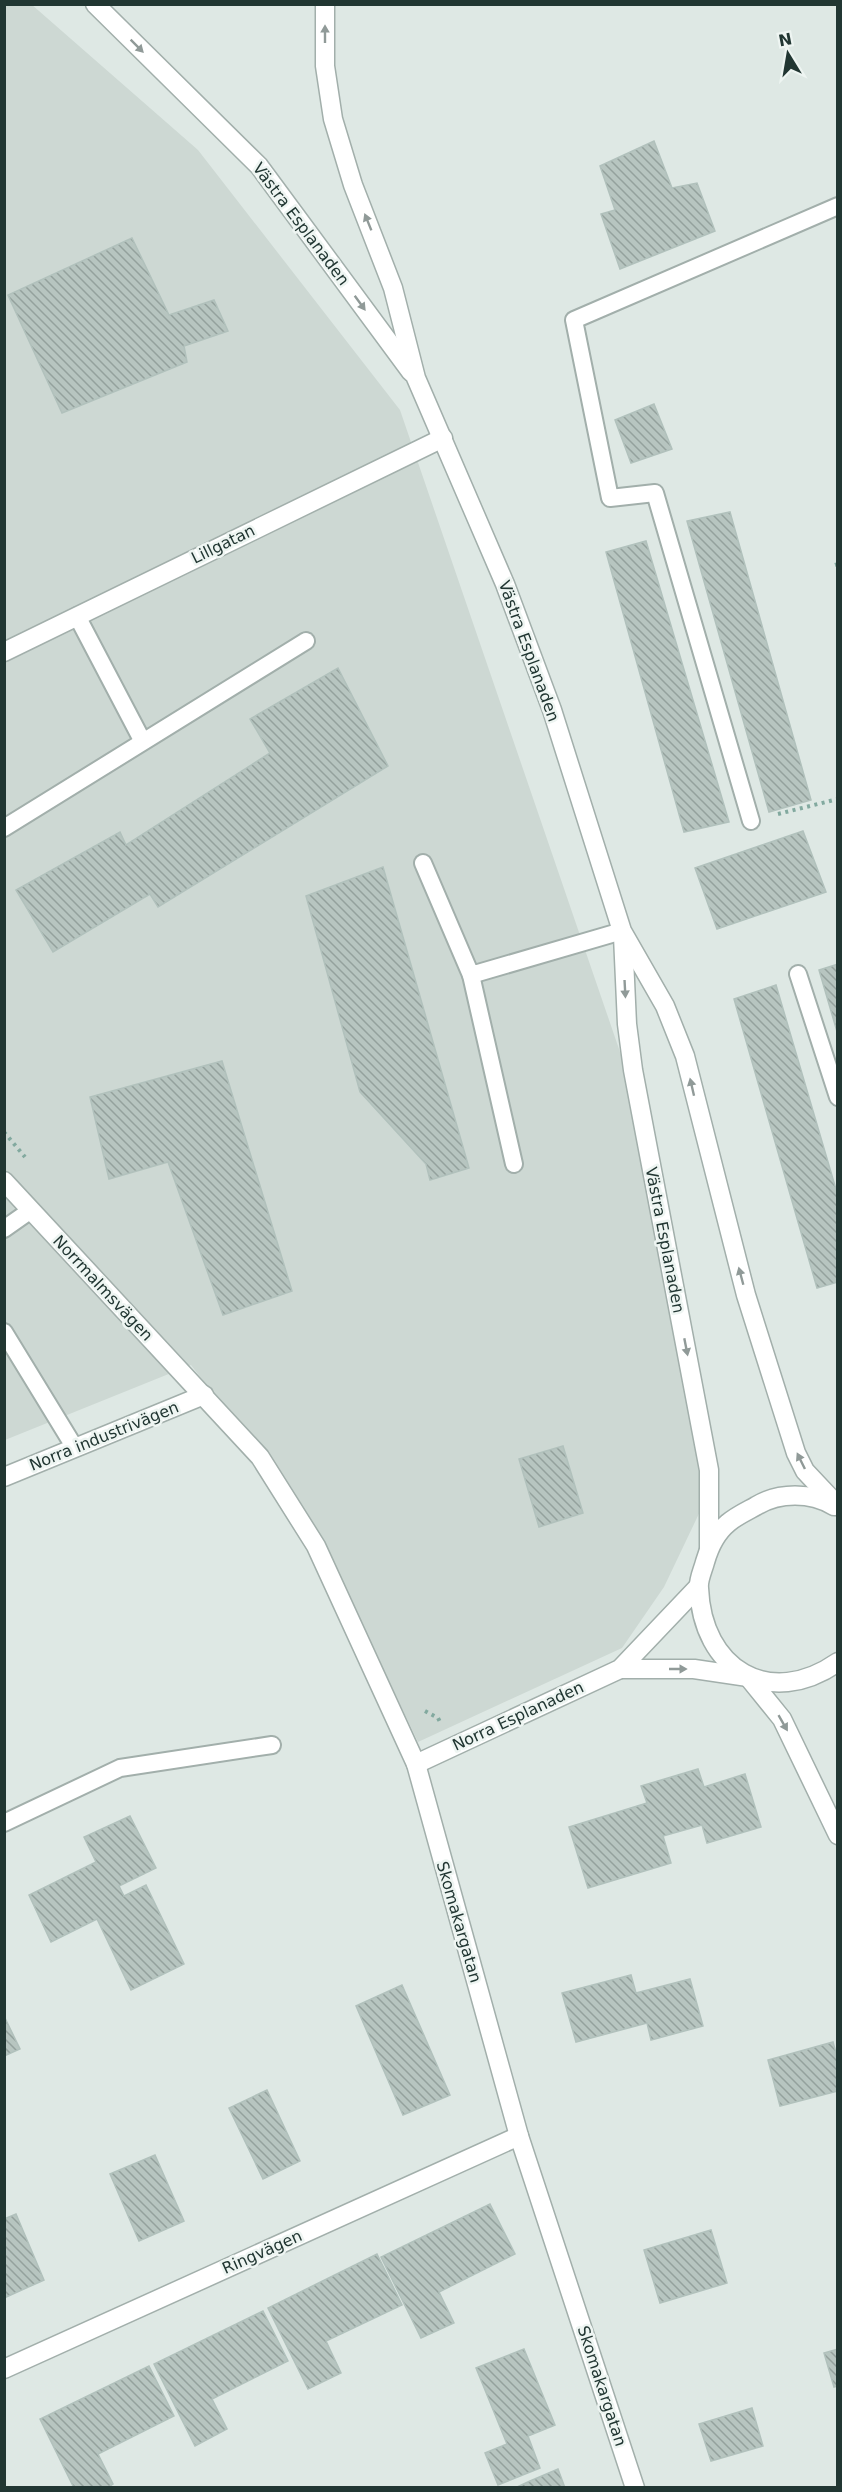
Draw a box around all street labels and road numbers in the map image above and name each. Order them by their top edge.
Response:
street label: Västra Esplanaden [249,159,353,289]
street label: Lillgatan [188,520,258,568]
street label: Västra Esplanaden [495,578,563,724]
street label: Västra Esplanaden [642,1165,688,1315]
street label: Norrmalmsvägen [49,1231,157,1345]
street label: Norra industrivägen [27,1397,181,1475]
street label: Norra Esplanaden [449,1677,587,1755]
street label: Skomakargatan [433,1859,485,1985]
street label: Ringvägen [219,2226,305,2278]
street label: Skomakargatan [574,2323,630,2449]

